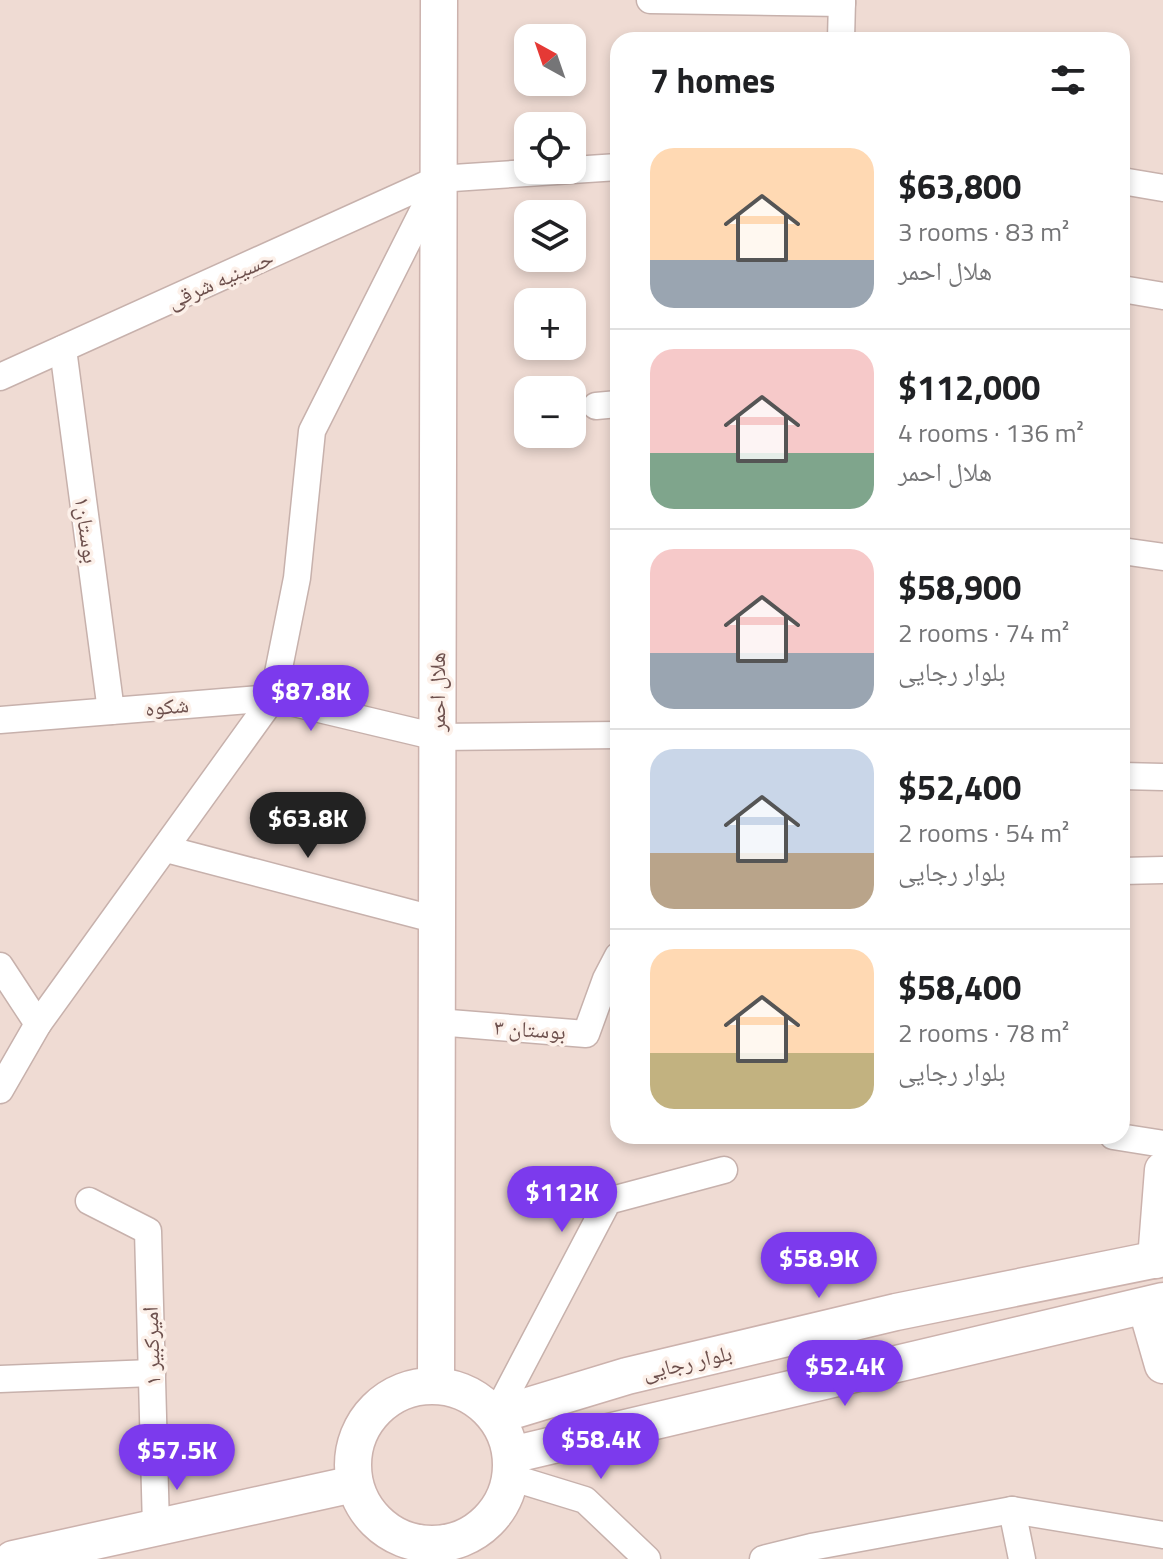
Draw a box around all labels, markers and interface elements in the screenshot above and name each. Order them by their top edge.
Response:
north arrow [514,24,586,96]
map controls [514,24,586,448]
text: 7 homes [650,54,775,106]
icon: filters [1046,58,1090,102]
button: locate [514,112,586,184]
text: $63,800 [898,160,1021,212]
icon: home [714,180,810,276]
button: layers [514,200,586,272]
text: 3 rooms · 83 m² [898,212,1069,251]
street label: حسینیه شرقی [161,240,279,318]
text: هلال احمر [898,251,992,290]
button: + [514,288,586,360]
text: $112,000 [898,361,1040,413]
button: − [514,376,586,448]
icon: home [714,381,810,477]
text: 4 rooms · 136 m² [898,413,1084,452]
text: هلال احمر [898,452,992,491]
street label: بوستان۱ [65,494,109,566]
text: $58,900 [898,561,1021,613]
icon: home [714,581,810,677]
text: 2 rooms · 74 m² [898,613,1069,652]
street label: هلال احمر [420,652,454,733]
text: بلوار رجایی [898,652,1006,691]
pin: $87.8K [246,665,376,733]
text: $87.8K [271,671,351,710]
street label: شکوه [144,687,190,725]
text: $52,400 [898,761,1021,813]
icon: home [714,781,810,877]
pin: $63.8K [243,792,373,860]
text: $63.8K [268,798,348,837]
text: 2 rooms · 54 m² [898,813,1069,852]
text: بلوار رجایی [898,852,1006,891]
text: $58,400 [898,961,1021,1013]
icon: home [714,981,810,1077]
street label: بوستان ٣ [493,1010,567,1048]
text: 2 rooms · 78 m² [898,1013,1069,1052]
text: بلوار رجایی [898,1052,1006,1091]
pin: $112K [506,1166,618,1234]
text: $112K [525,1172,599,1211]
pin: $58.9K [754,1232,884,1300]
text: $58.9K [779,1238,859,1277]
street label: امیرکبیر ۱ [133,1306,169,1386]
street label: بلوار رجایی [639,1335,735,1389]
pin: $52.4K [780,1340,910,1408]
text: $52.4K [805,1346,885,1385]
pin: $58.4K [536,1413,666,1481]
text: $58.4K [561,1419,641,1458]
pin: $57.5K [112,1424,242,1492]
text: $57.5K [137,1430,217,1469]

